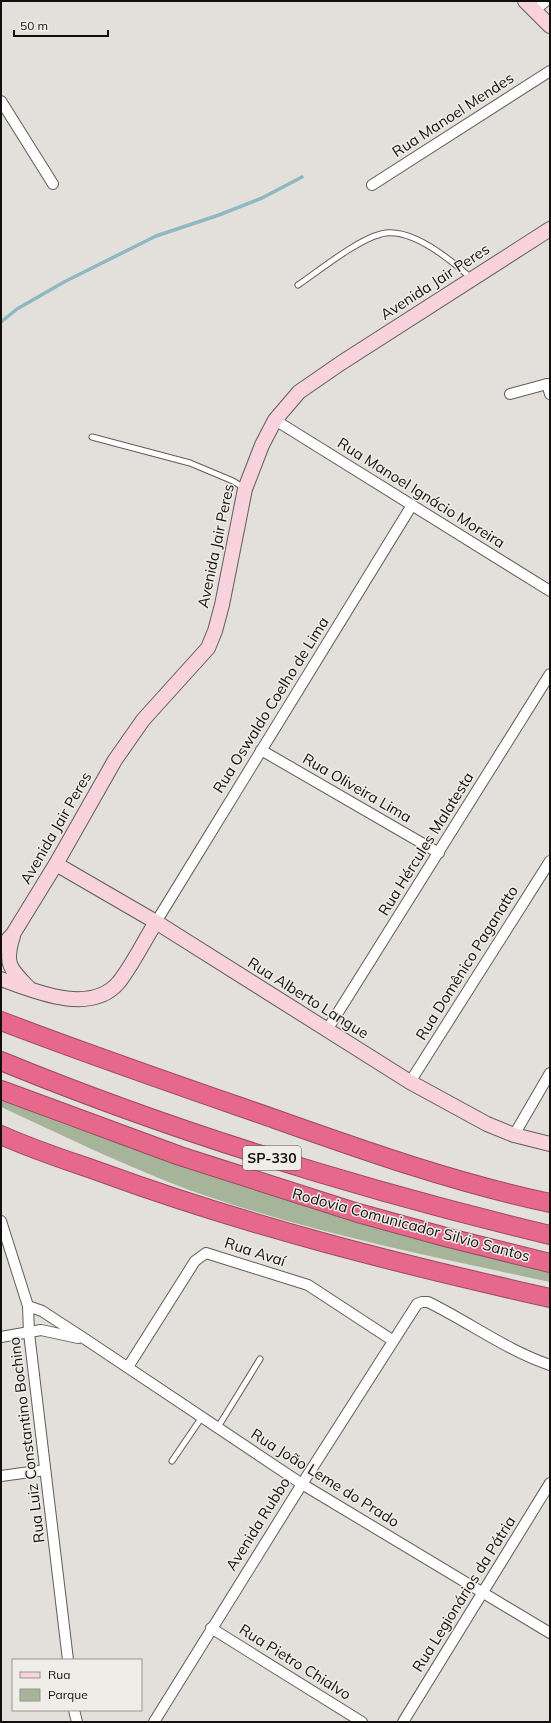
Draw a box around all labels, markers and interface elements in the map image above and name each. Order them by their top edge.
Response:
scale bar [14,12,108,38]
text: 50 m [20,18,48,33]
street label: Rua Manoel Mendes [388,68,517,161]
street label: Avenida Jair Peres [377,239,493,324]
street label: Rua Manoel Ignácio Moreira [334,433,509,552]
street label: Avenida Jair Peres [193,482,238,610]
street label: Rua Oswaldo Coelho de Lima [208,613,333,796]
street label: Rua Oliveira Lima [299,749,415,826]
street label: Avenida Jair Peres [16,768,95,887]
street label: Rua Hércules Malatesta [374,769,477,919]
street label: Rua Domênico Paganatto [411,882,522,1043]
street label: Rua Alberto Langue [244,953,372,1042]
road number: SP-330 [243,1146,301,1170]
street label: Rodovia Comunicador Silvio Santos [290,1184,532,1265]
street label: Rua Avaí [222,1233,289,1271]
street label: Rua Luiz Constantino Bochino [4,1336,49,1544]
street label: Rua João Leme do Prado [248,1424,403,1531]
street label: Avenida Rubbo [221,1474,294,1574]
street label: Rua Legionários da Pátria [408,1512,519,1675]
street label: Rua Pietro Chialvo [236,1620,355,1704]
legend [12,1659,142,1711]
text: Rua [48,1667,70,1682]
text: Parque [48,1687,88,1702]

